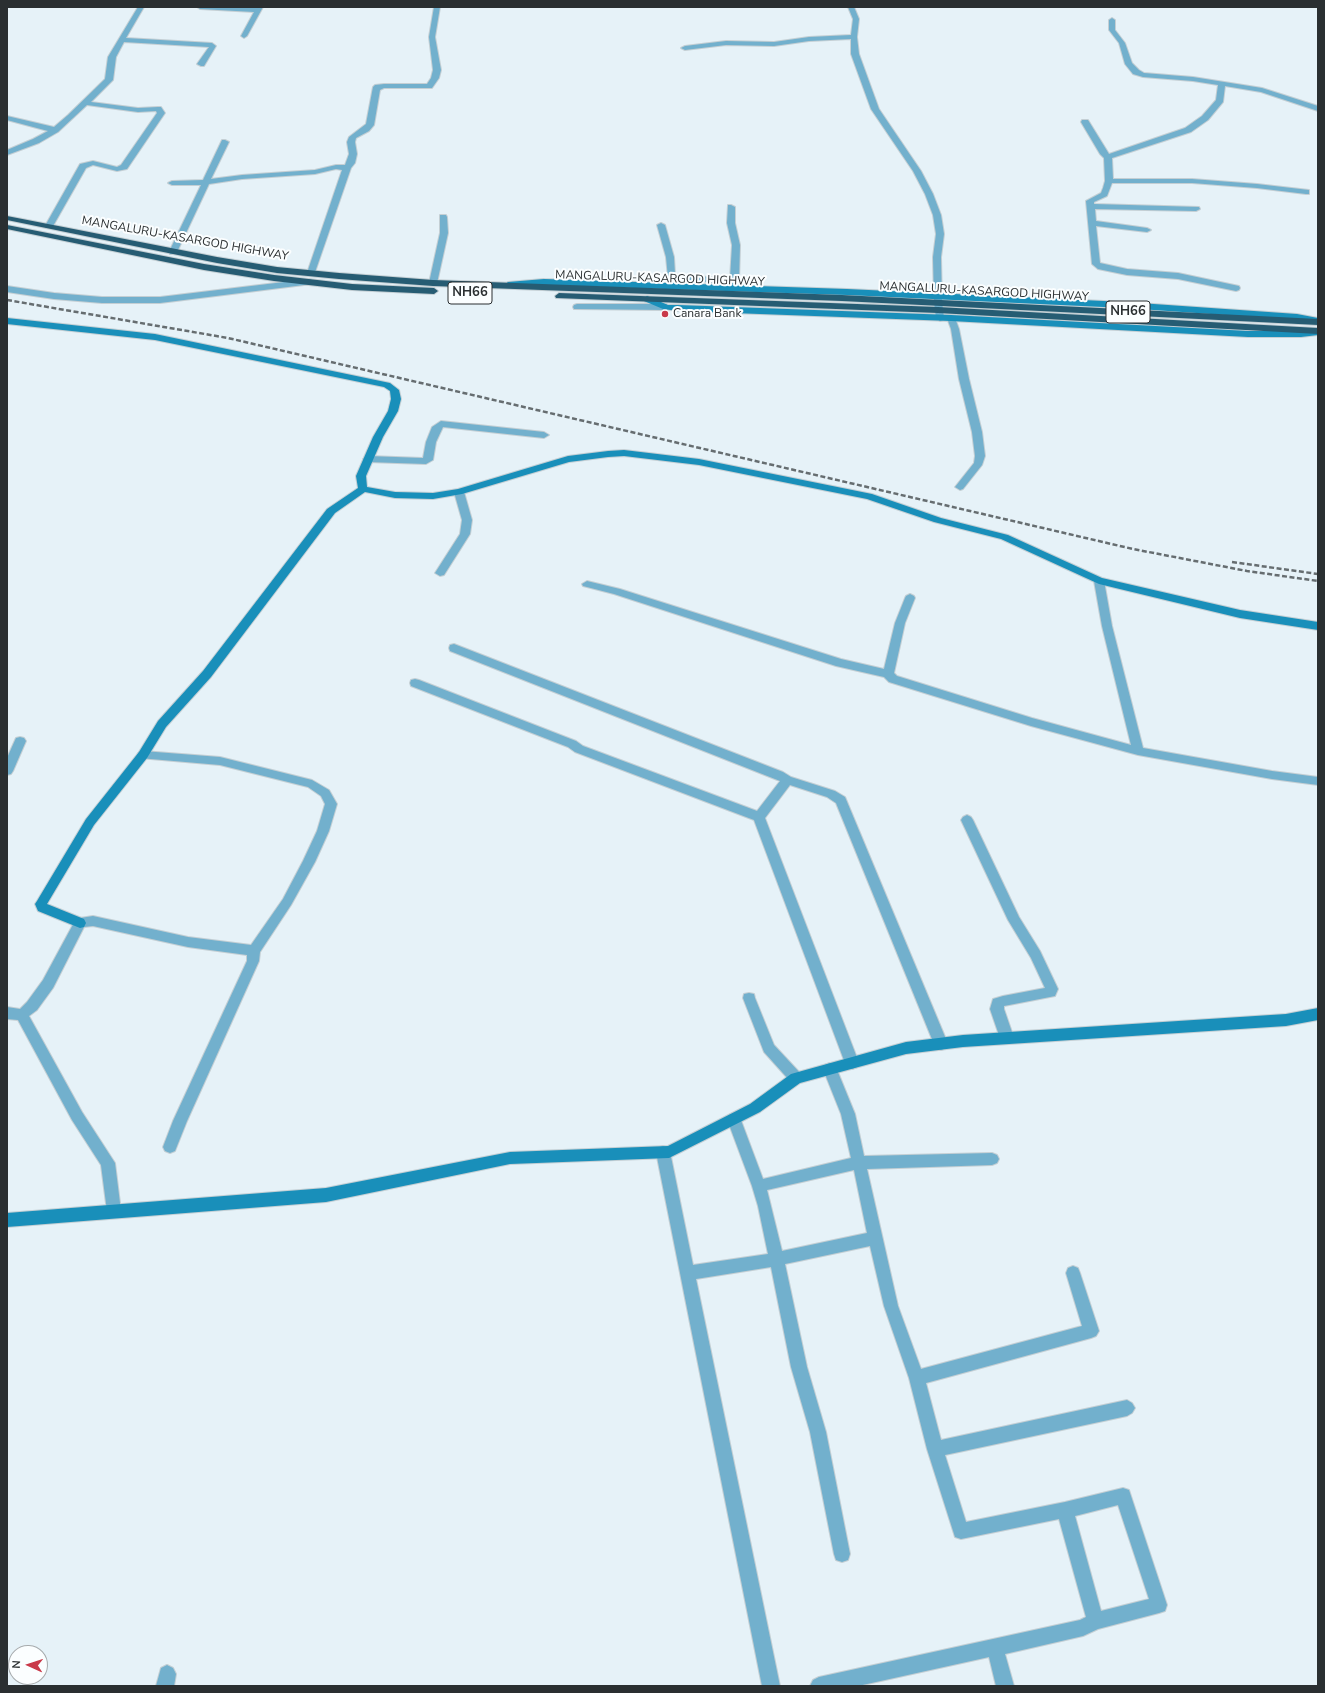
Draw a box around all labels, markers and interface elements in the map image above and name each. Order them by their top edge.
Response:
street label: MANGALURU-KASARGOD HIGHWAY [81,214,289,264]
street label: MANGALURU-KASARGOD HIGHWAY [555,268,765,290]
street label: MANGALURU-KASARGOD HIGHWAY [879,279,1089,305]
road number: NH66 [448,282,492,304]
road number: NH66 [1106,301,1150,323]
place label: Canara Bank [673,307,741,321]
marker: Canara Bank [660,309,670,319]
north arrow [8,1645,48,1685]
text: N [9,1660,24,1669]

